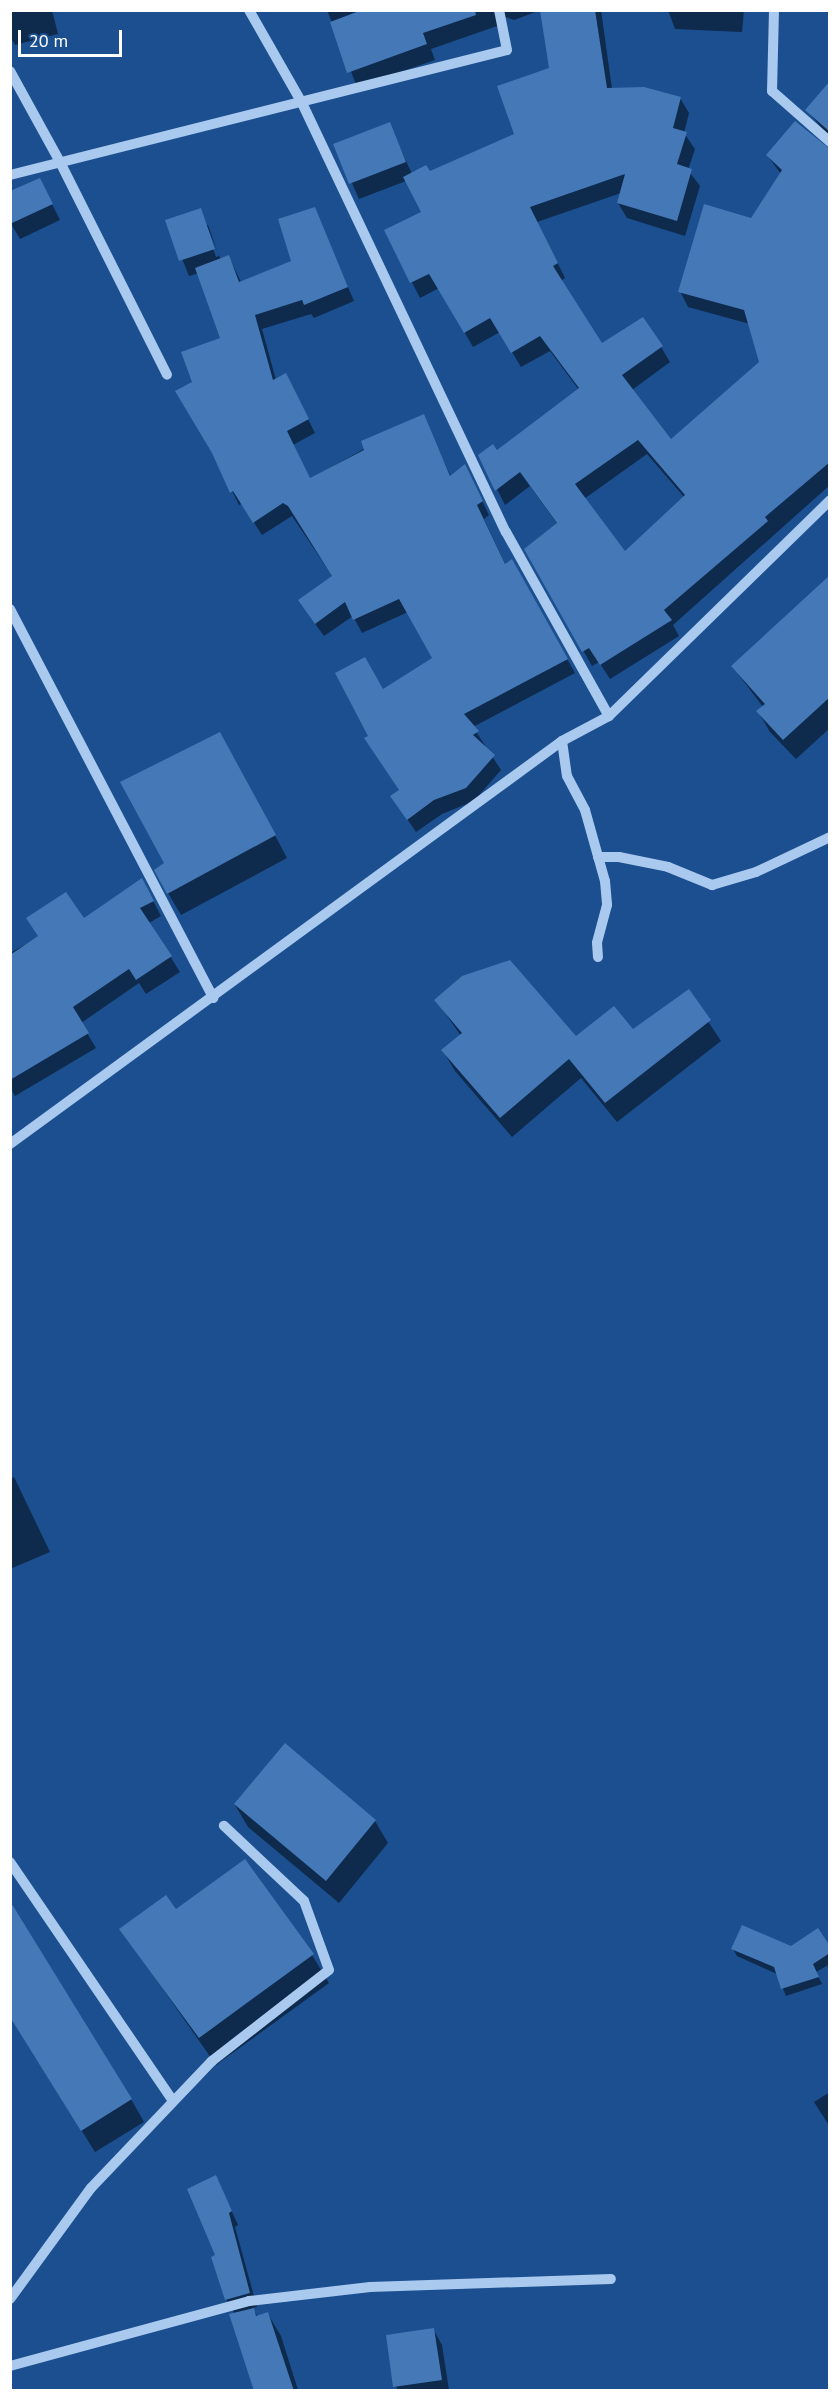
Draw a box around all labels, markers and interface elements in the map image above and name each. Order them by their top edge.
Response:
scale bar [21,18,124,56]
text: 20 m [29,29,68,52]

